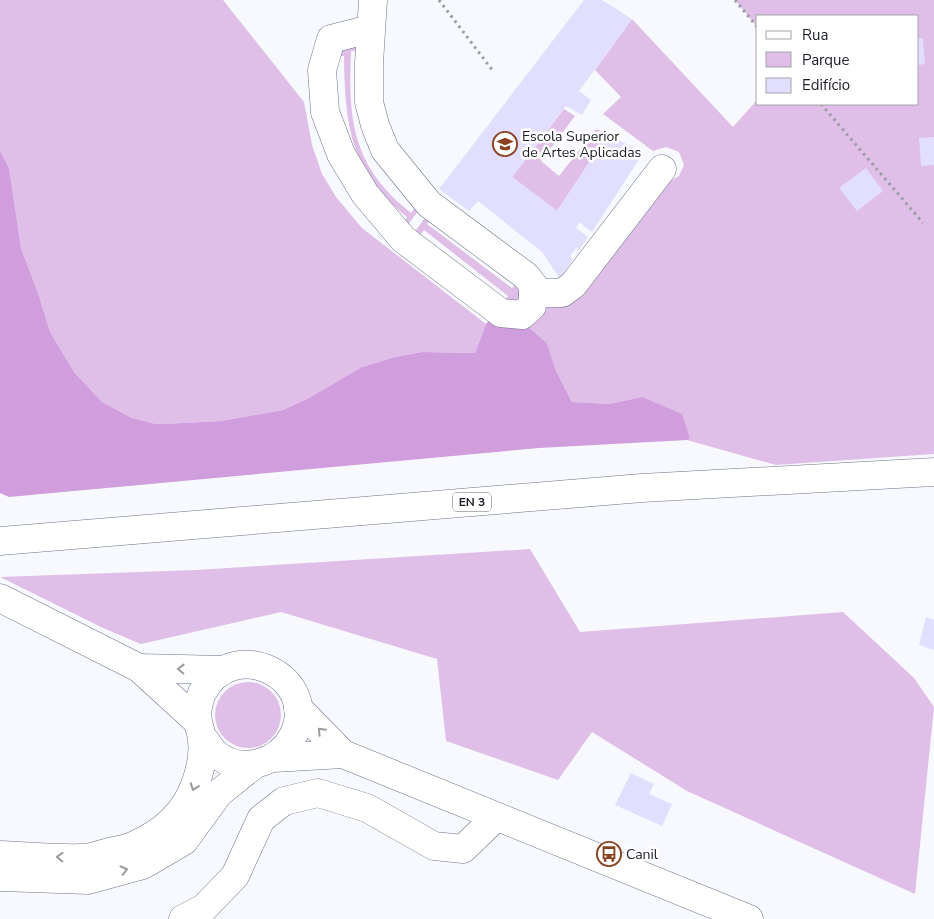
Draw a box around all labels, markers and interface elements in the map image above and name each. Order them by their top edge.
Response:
legend [756,15,919,105]
text: Rua [802,25,828,45]
text: Parque [802,50,850,70]
text: Edifício [802,75,850,95]
place label: Escola Superior de Artes Aplicadas [522,127,642,162]
school or university icon: Escola Superior de Artes Aplicadas [492,131,518,157]
road number: EN 3 [453,492,491,512]
one-way arrow [176,664,184,674]
one-way arrow [318,728,327,737]
one-way arrow [190,782,200,791]
bus stop icon: Canil [596,841,622,867]
place label: Canil [626,845,659,864]
one-way arrow [55,852,63,863]
one-way arrow [119,865,128,876]

